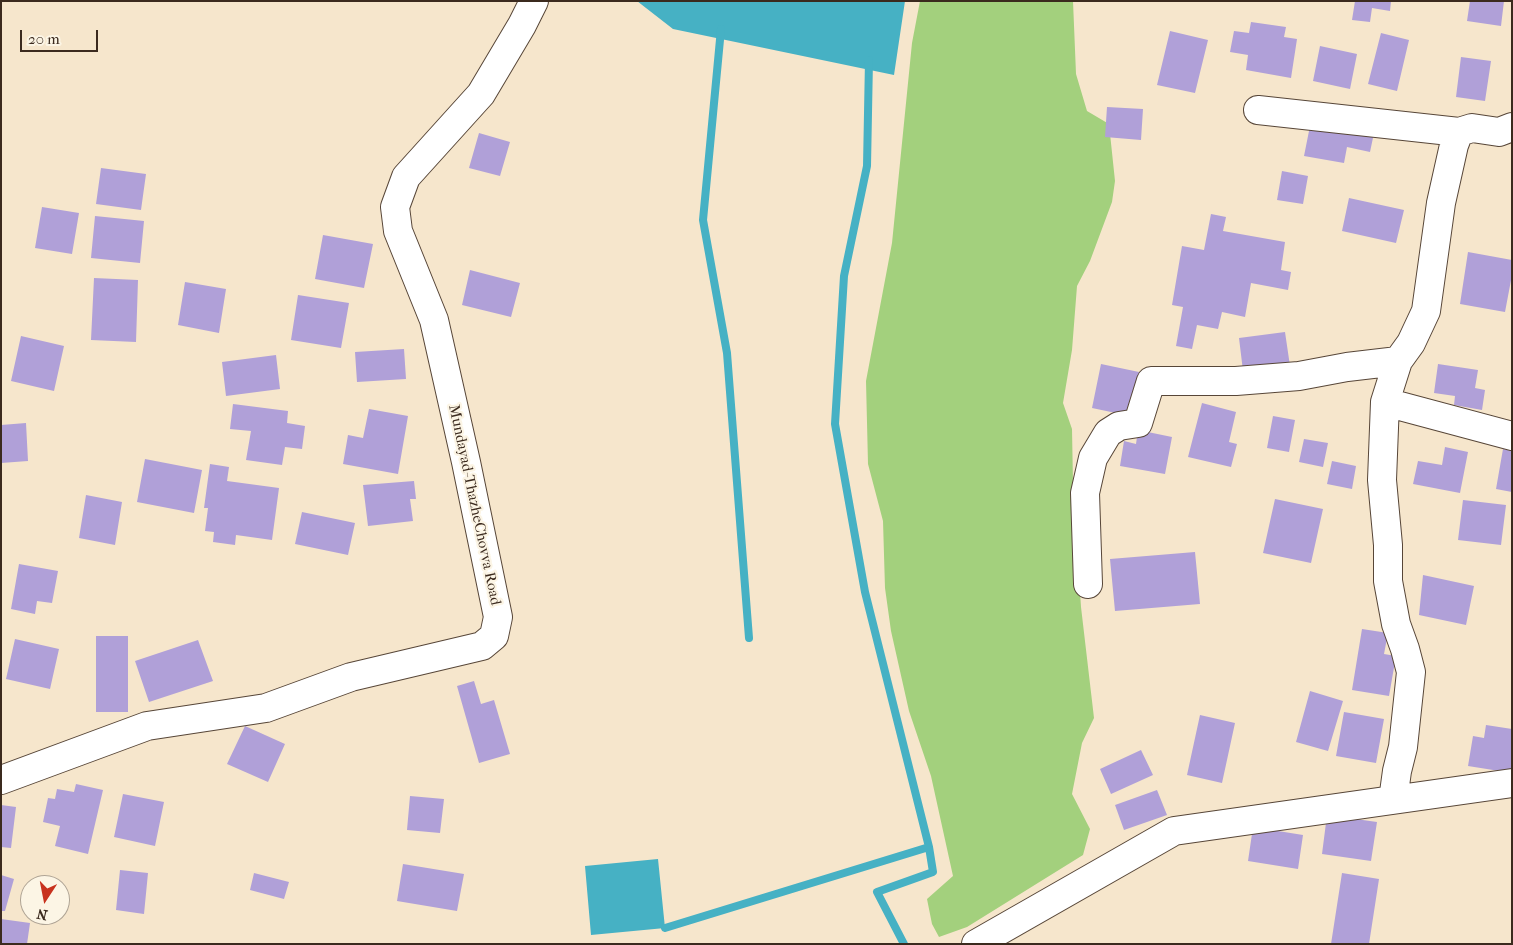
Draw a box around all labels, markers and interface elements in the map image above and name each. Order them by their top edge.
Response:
scale bar [22,20,100,52]
text: 20 m [28,30,60,48]
street label: Mundayad-ThazheChovva Road [444,403,504,607]
north arrow [20,875,70,925]
text: N [35,905,49,924]

